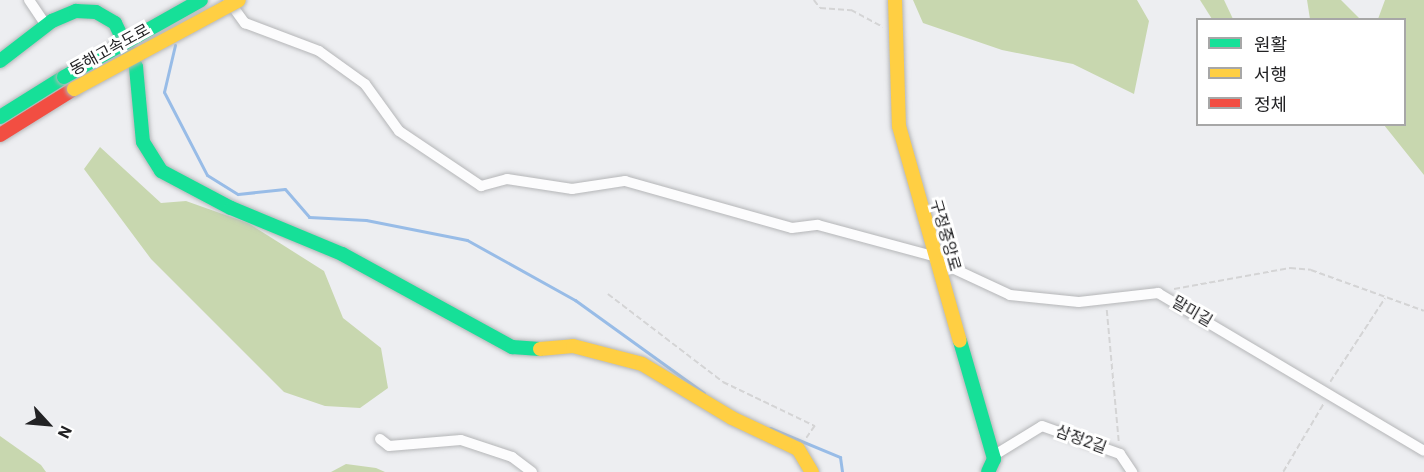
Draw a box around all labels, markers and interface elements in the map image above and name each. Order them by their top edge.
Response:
legend [1196,18,1406,126]
street label: 동해고속도로 [67,20,153,80]
text: 원활 [1254,34,1287,55]
text: 서행 [1254,64,1287,85]
text: 정체 [1254,94,1287,115]
street label: 구정중앙로 [926,197,964,273]
street label: 말미길 [1168,293,1216,331]
north arrow [18,394,78,454]
street label: 삼정2길 [1053,422,1109,458]
text: N [54,423,76,441]

